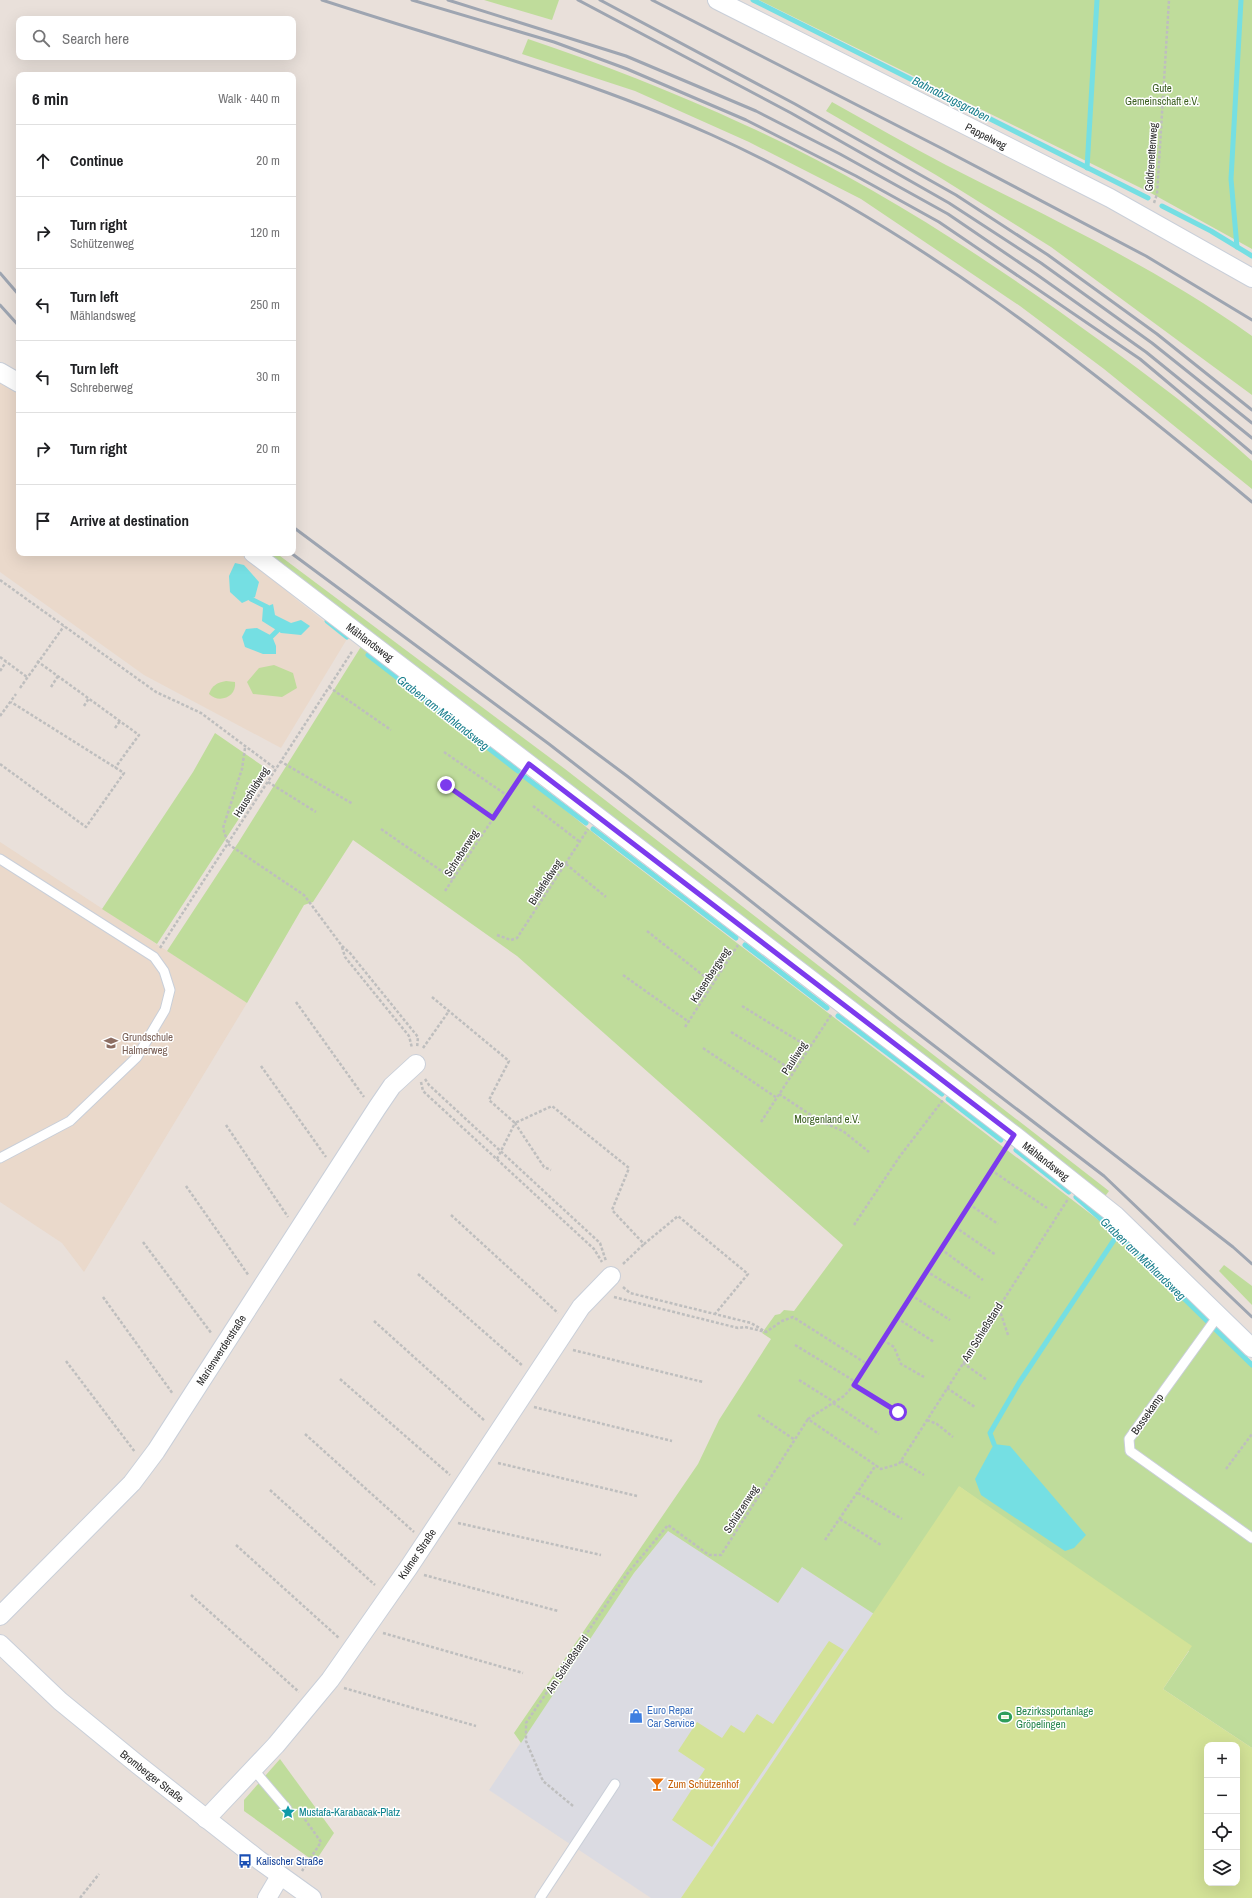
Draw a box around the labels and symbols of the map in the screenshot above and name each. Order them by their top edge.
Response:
water label: Bahnabzugsgraben [909,72,993,126]
park label: Gute Gemeinschaft e.V. [1125,81,1199,108]
street label: Pappelweg [963,120,1009,152]
street label: Goldrenettenweg [1142,122,1160,192]
street label: Mählandsweg [344,620,396,664]
water label: Graben am Mählandsweg [394,672,493,754]
street label: Hauschildweg [230,764,272,820]
route end [437,776,455,794]
street label: Schreberweg [441,827,481,879]
street label: Bielefeldweg [525,857,565,907]
street label: Kaisenbergweg [687,945,733,1005]
place label: Grundschule Halmerweg [122,1030,173,1057]
school or university icon: Grundschule Halmerweg [103,1035,119,1051]
street label: Pauliweg [778,1039,810,1077]
park label: Morgenland e.V. [794,1112,860,1126]
street label: Mählandsweg [1020,1138,1072,1184]
water label: Graben am Mählandsweg [1097,1214,1189,1304]
street label: Am Schießstand [958,1300,1006,1365]
street label: Marienwerderstraße [193,1312,249,1388]
street label: Bossekamp [1128,1391,1166,1437]
route start [889,1403,907,1421]
street label: Schützenweg [720,1482,762,1536]
street label: Kulmer Straße [395,1526,439,1582]
street label: Am Schießstand [542,1632,591,1696]
place label: Euro Repar Car Service [647,1703,695,1730]
place label: Bezirkssportanlage Gröpelingen [1016,1704,1093,1731]
shop icon: Euro Repar Car Service [628,1708,644,1724]
sports icon: Bezirkssportanlage Gröpelingen [997,1709,1013,1725]
street label: Bromberger Straße [117,1747,187,1805]
bar icon: Zum Schützenhof [649,1776,665,1792]
place label: Zum Schützenhof [668,1777,739,1791]
place icon: Mustafa-Karabacak-Platz [280,1804,296,1820]
place label: Mustafa-Karabacak-Platz [299,1805,401,1819]
bus stop icon: Kalischer Straße [237,1853,253,1869]
place label: Kalischer Straße [256,1854,323,1868]

